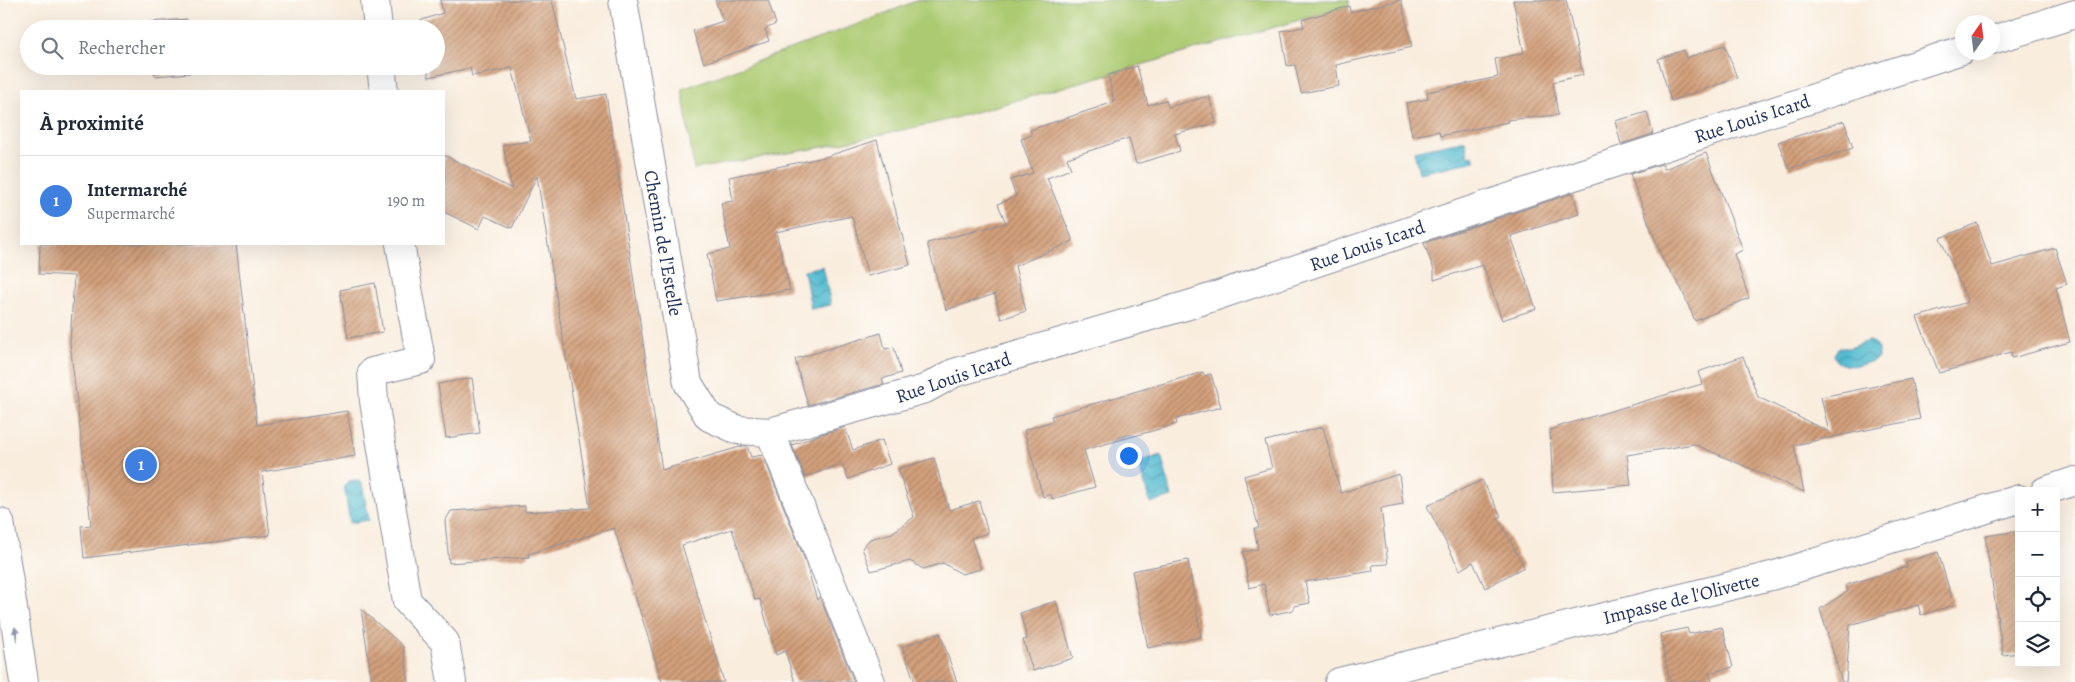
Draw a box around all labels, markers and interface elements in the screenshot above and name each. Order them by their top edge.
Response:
north arrow [1955,15,2000,60]
search box [20,20,445,75]
icon: search [38,34,66,62]
text: Rechercher [78,35,165,61]
street label: Rue Louis Icard [1691,88,1814,150]
text: À proximité [40,109,144,137]
street label: Chemin de l'Estelle [637,168,689,318]
text: Intermarché [87,177,187,203]
text: 1 [53,190,59,212]
text: 190 m [387,190,425,212]
text: Supermarché [87,203,175,225]
street label: Rue Louis Icard [1306,214,1429,278]
street label: Rue Louis Icard [892,346,1015,410]
your location [1116,443,1142,469]
pin: 1 [125,446,157,484]
map controls [2015,487,2060,667]
button: + [2015,487,2060,532]
button: − [2015,532,2060,577]
street label: Impasse de l'Olivette [1600,567,1762,631]
button: locate [2015,577,2060,622]
button: layers [2015,622,2060,667]
one-way arrow [12,625,20,641]

